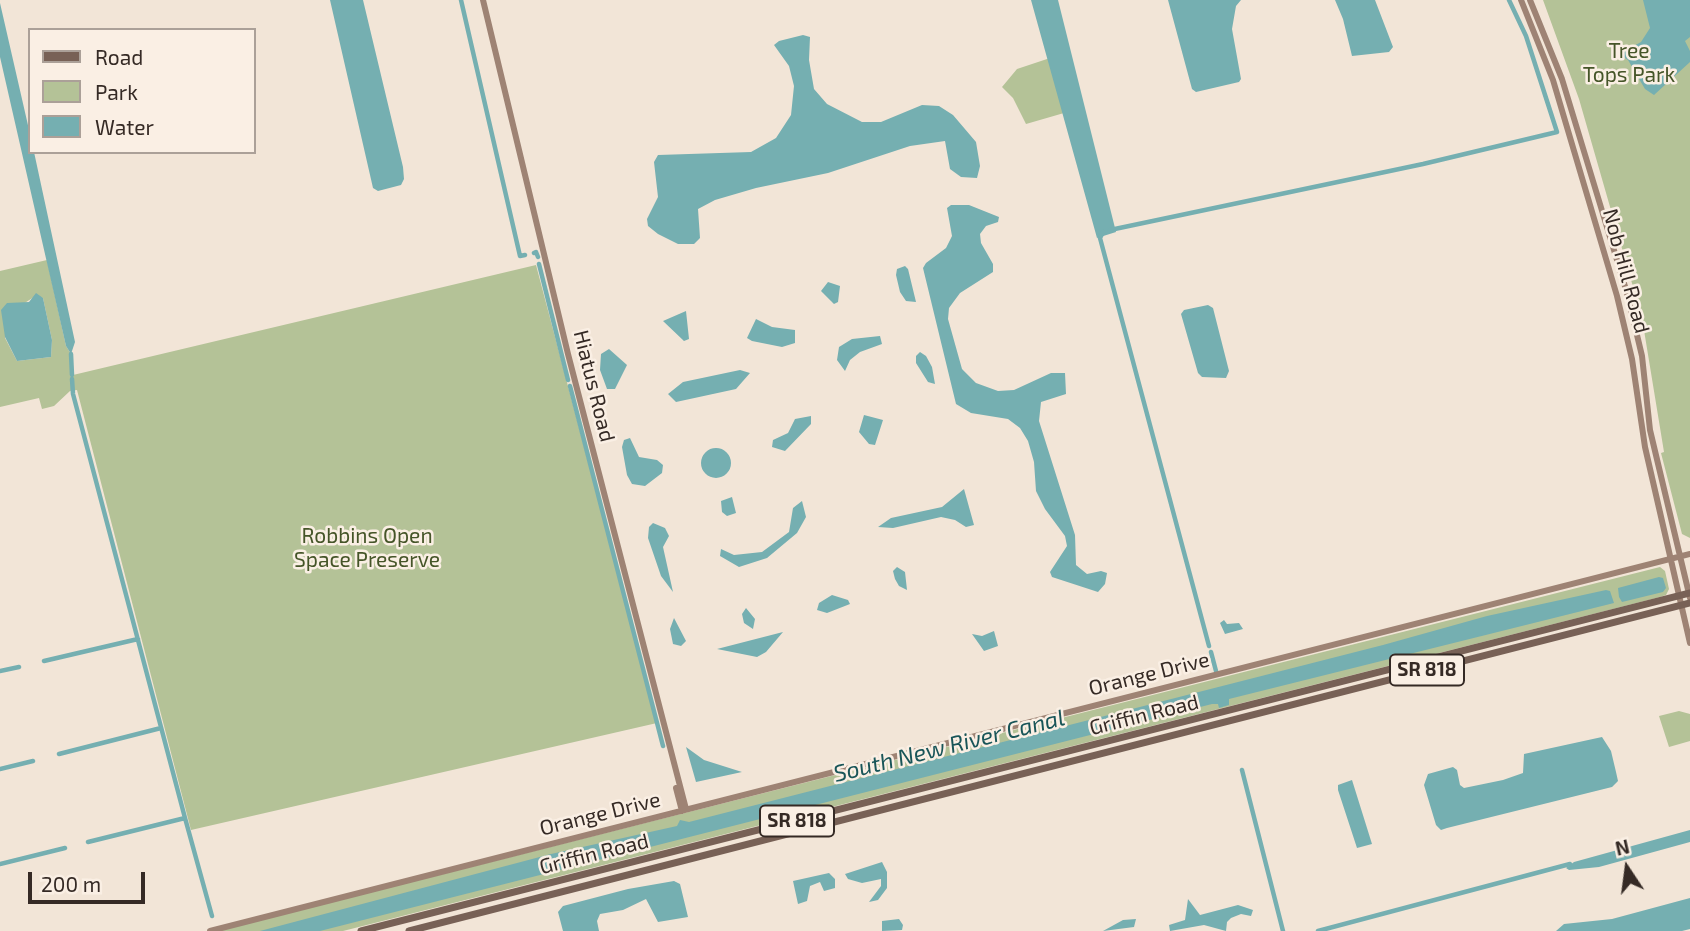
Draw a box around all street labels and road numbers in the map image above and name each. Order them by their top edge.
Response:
street label: Nob Hill Road [1597,206,1655,336]
street label: Hiatus Road [568,327,620,445]
street label: Orange Drive [1086,647,1212,701]
road number: SR 818 [1390,654,1464,685]
street label: Griffin Road [1087,689,1201,741]
street label: Orange Drive [537,787,663,841]
road number: SR 818 [760,806,834,836]
street label: Griffin Road [537,828,651,880]

